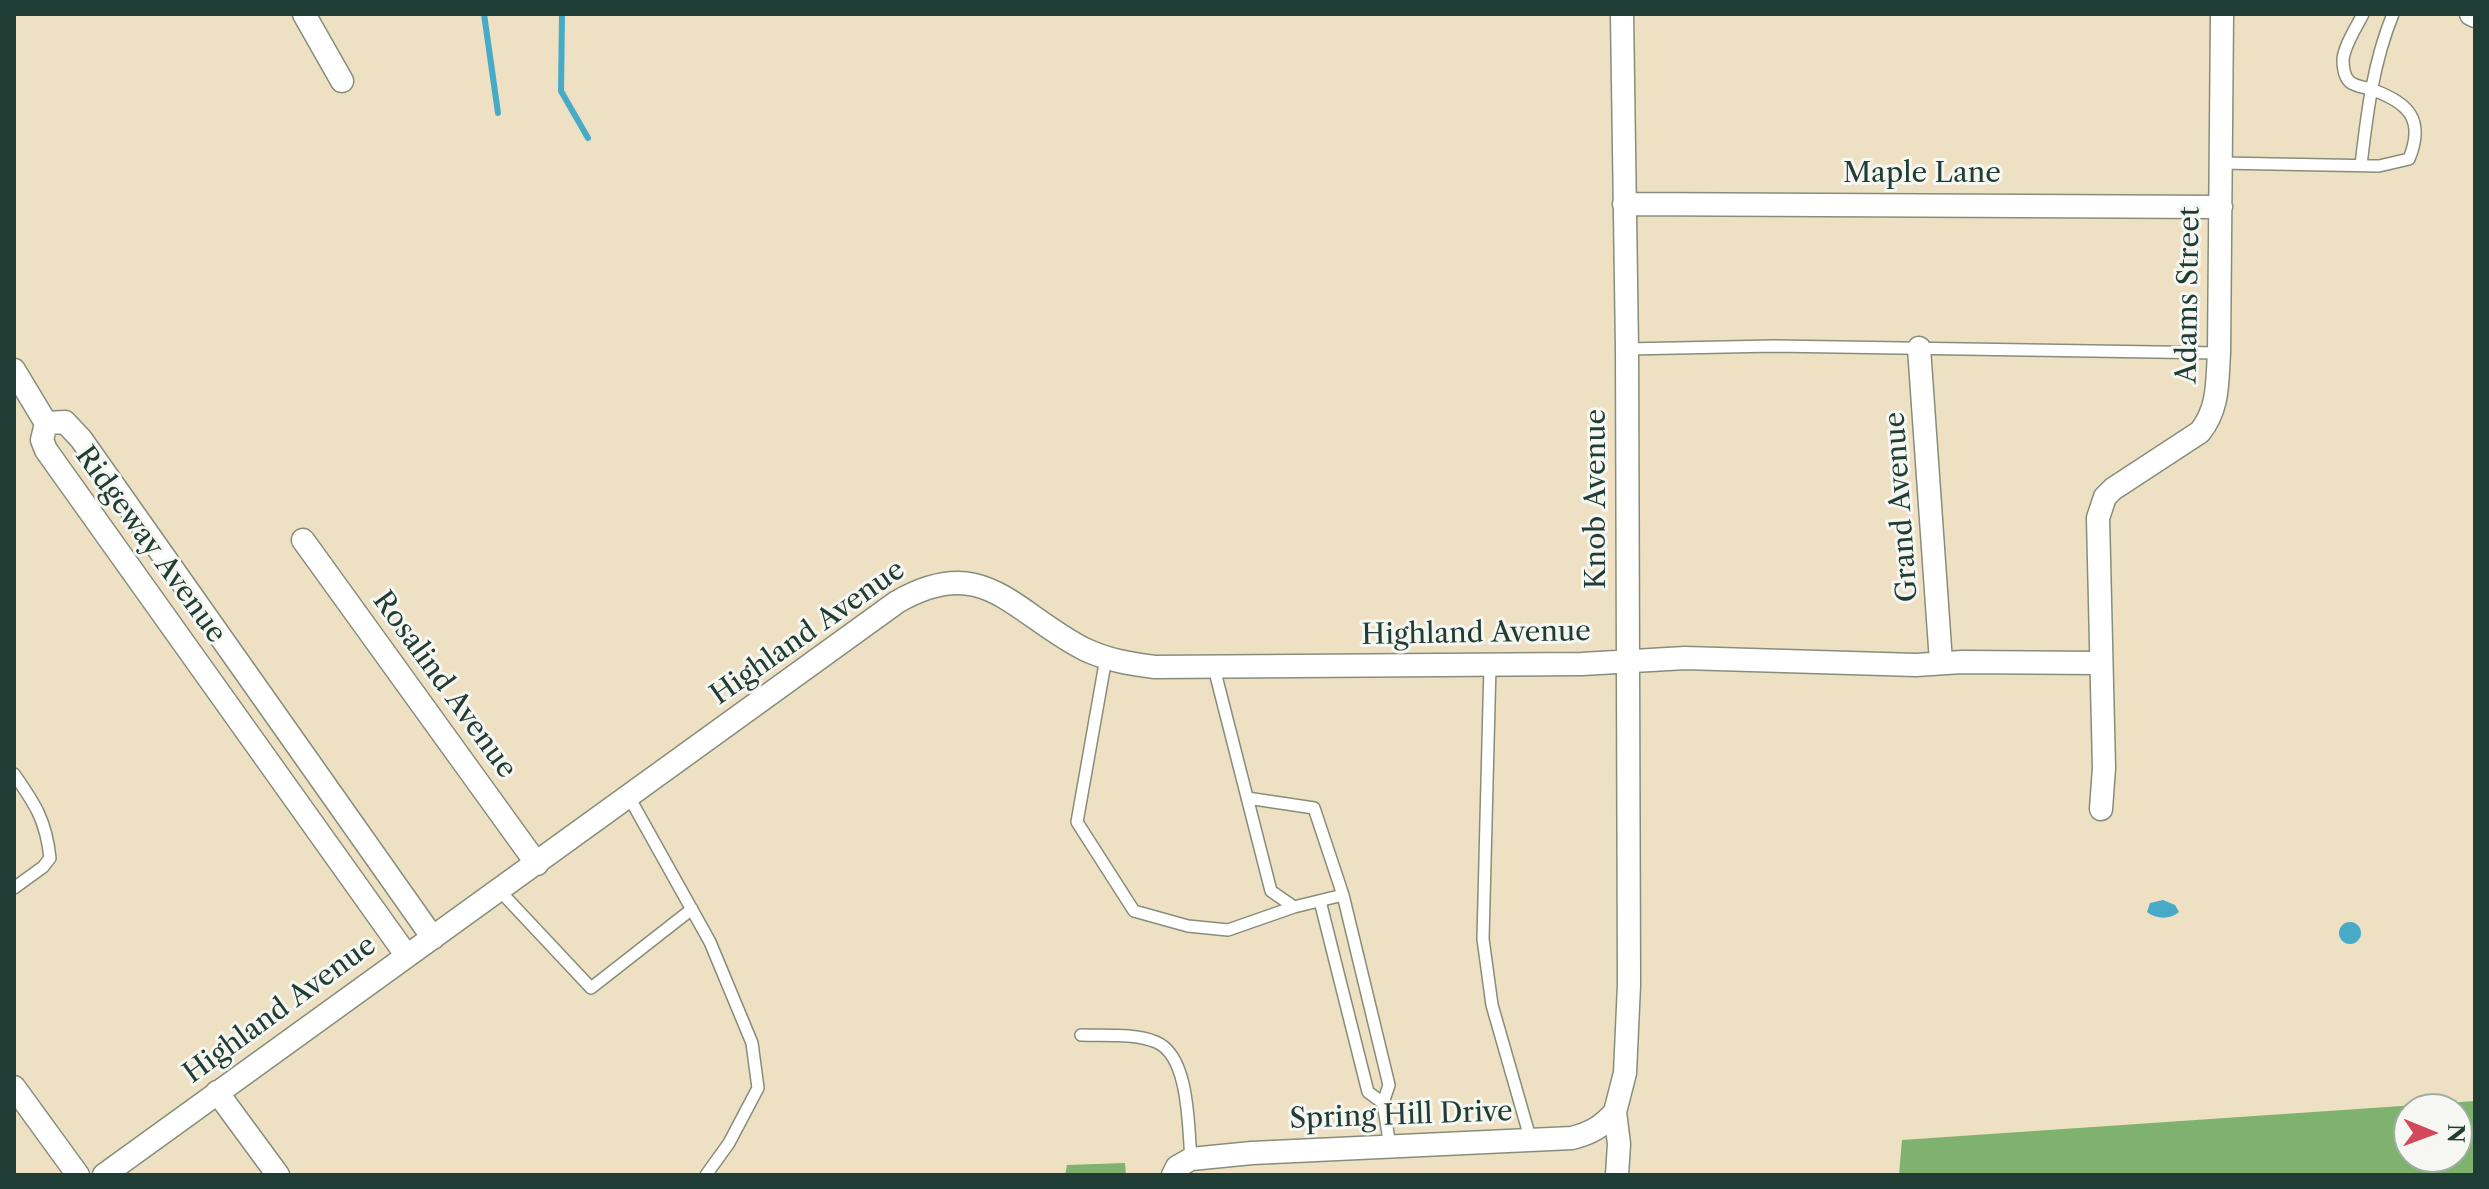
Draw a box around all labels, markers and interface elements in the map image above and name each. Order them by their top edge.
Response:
street label: Maple Lane [1843,157,2001,191]
street label: Adams Street [2171,206,2207,384]
street label: Knob Avenue [1580,409,1614,589]
street label: Grand Avenue [1879,411,1925,603]
street label: Ridgeway Avenue [67,440,233,650]
street label: Highland Avenue [704,553,912,713]
street label: Rosalind Avenue [365,585,523,785]
street label: Highland Avenue [1361,615,1591,653]
street label: Highland Avenue [177,929,383,1091]
north arrow [2393,1093,2473,1173]
street label: Spring Hill Drive [1289,1095,1513,1137]
text: N [2442,1124,2469,1143]

